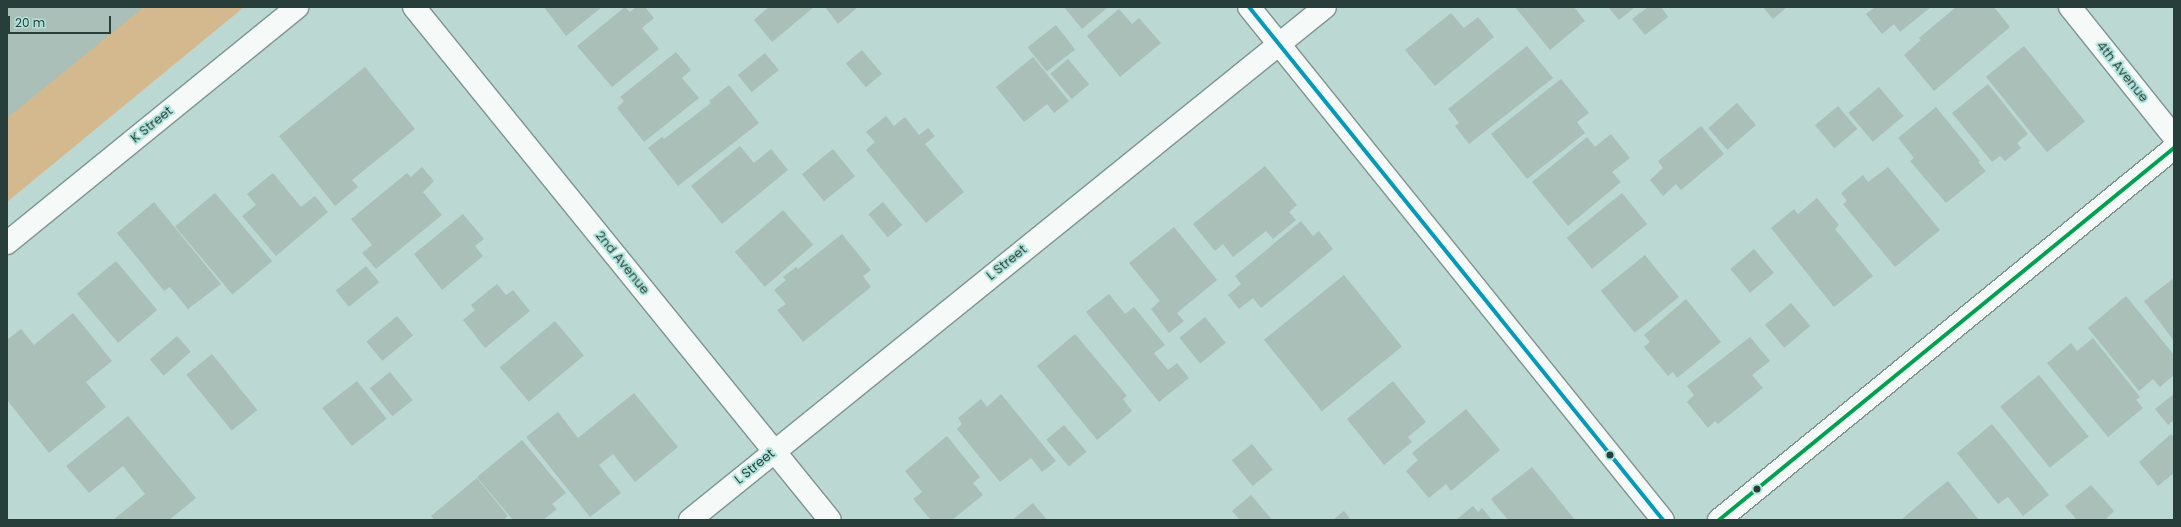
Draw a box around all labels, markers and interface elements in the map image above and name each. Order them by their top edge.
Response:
scale bar [10,8,113,34]
text: 20 m [15,14,45,31]
street label: 4th Avenue [2093,39,2151,105]
street label: K Street [128,103,176,147]
street label: 2nd Avenue [592,228,652,298]
street label: L Street [984,242,1030,284]
street label: L Street [732,446,778,488]
unlabelled marker [1605,450,1615,460]
unlabelled marker [1752,484,1762,494]

